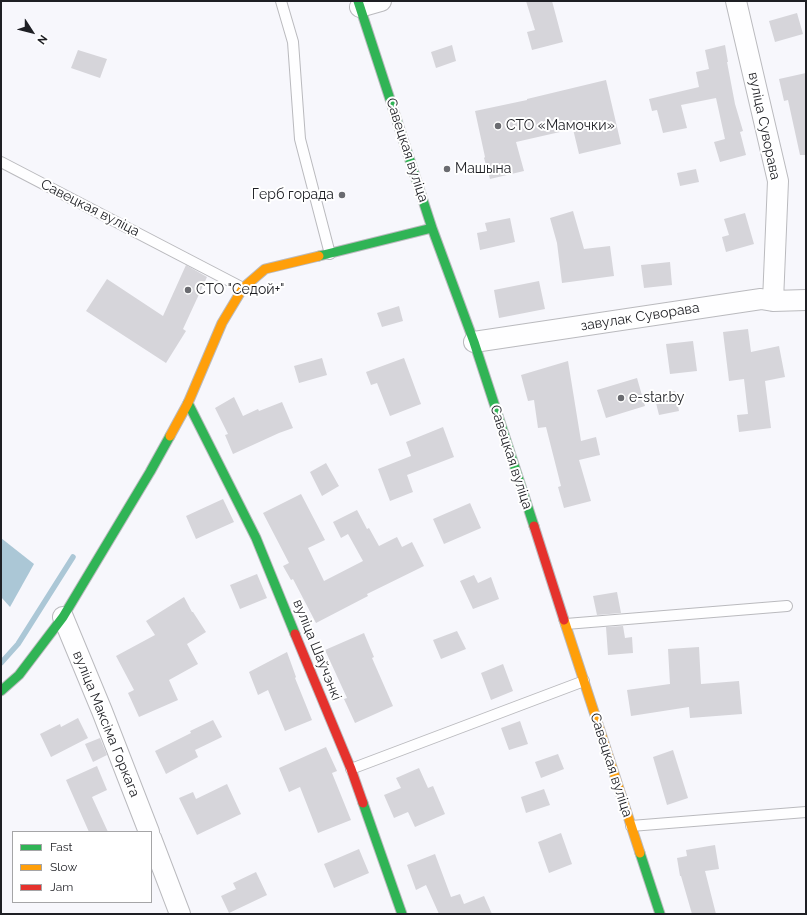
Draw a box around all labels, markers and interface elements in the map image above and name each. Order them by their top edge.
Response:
north arrow [12,12,52,52]
text: N [34,32,50,47]
street label: вуліца Суворава [744,71,784,181]
street label: Савецкая вуліца [382,96,432,204]
place label: СТО «Мамочки» [506,118,615,134]
marker: СТО «Мамочки» [493,121,503,131]
place label: Машына [455,161,511,177]
marker: Машына [442,164,452,174]
street label: Савецкая вуліца [38,176,142,240]
place label: Герб горада [252,187,334,203]
marker: Герб горада [337,190,347,200]
place label: СТО "Седой+" [196,282,284,298]
marker: СТО "Седой+" [183,285,193,295]
street label: завулак Суворава [579,299,701,335]
place label: e-star.by [629,390,684,406]
marker: e-star.by [616,393,626,403]
street label: Савецкая вуліца [486,403,536,511]
street label: вуліца Шаўчэнкі [289,597,345,703]
street label: вуліца Максіма Горкага [69,648,143,800]
street label: Савецкая вуліца [586,711,636,819]
legend [12,831,152,903]
text: Fast [50,840,73,854]
text: Slow [50,860,77,874]
text: Jam [50,880,73,894]

